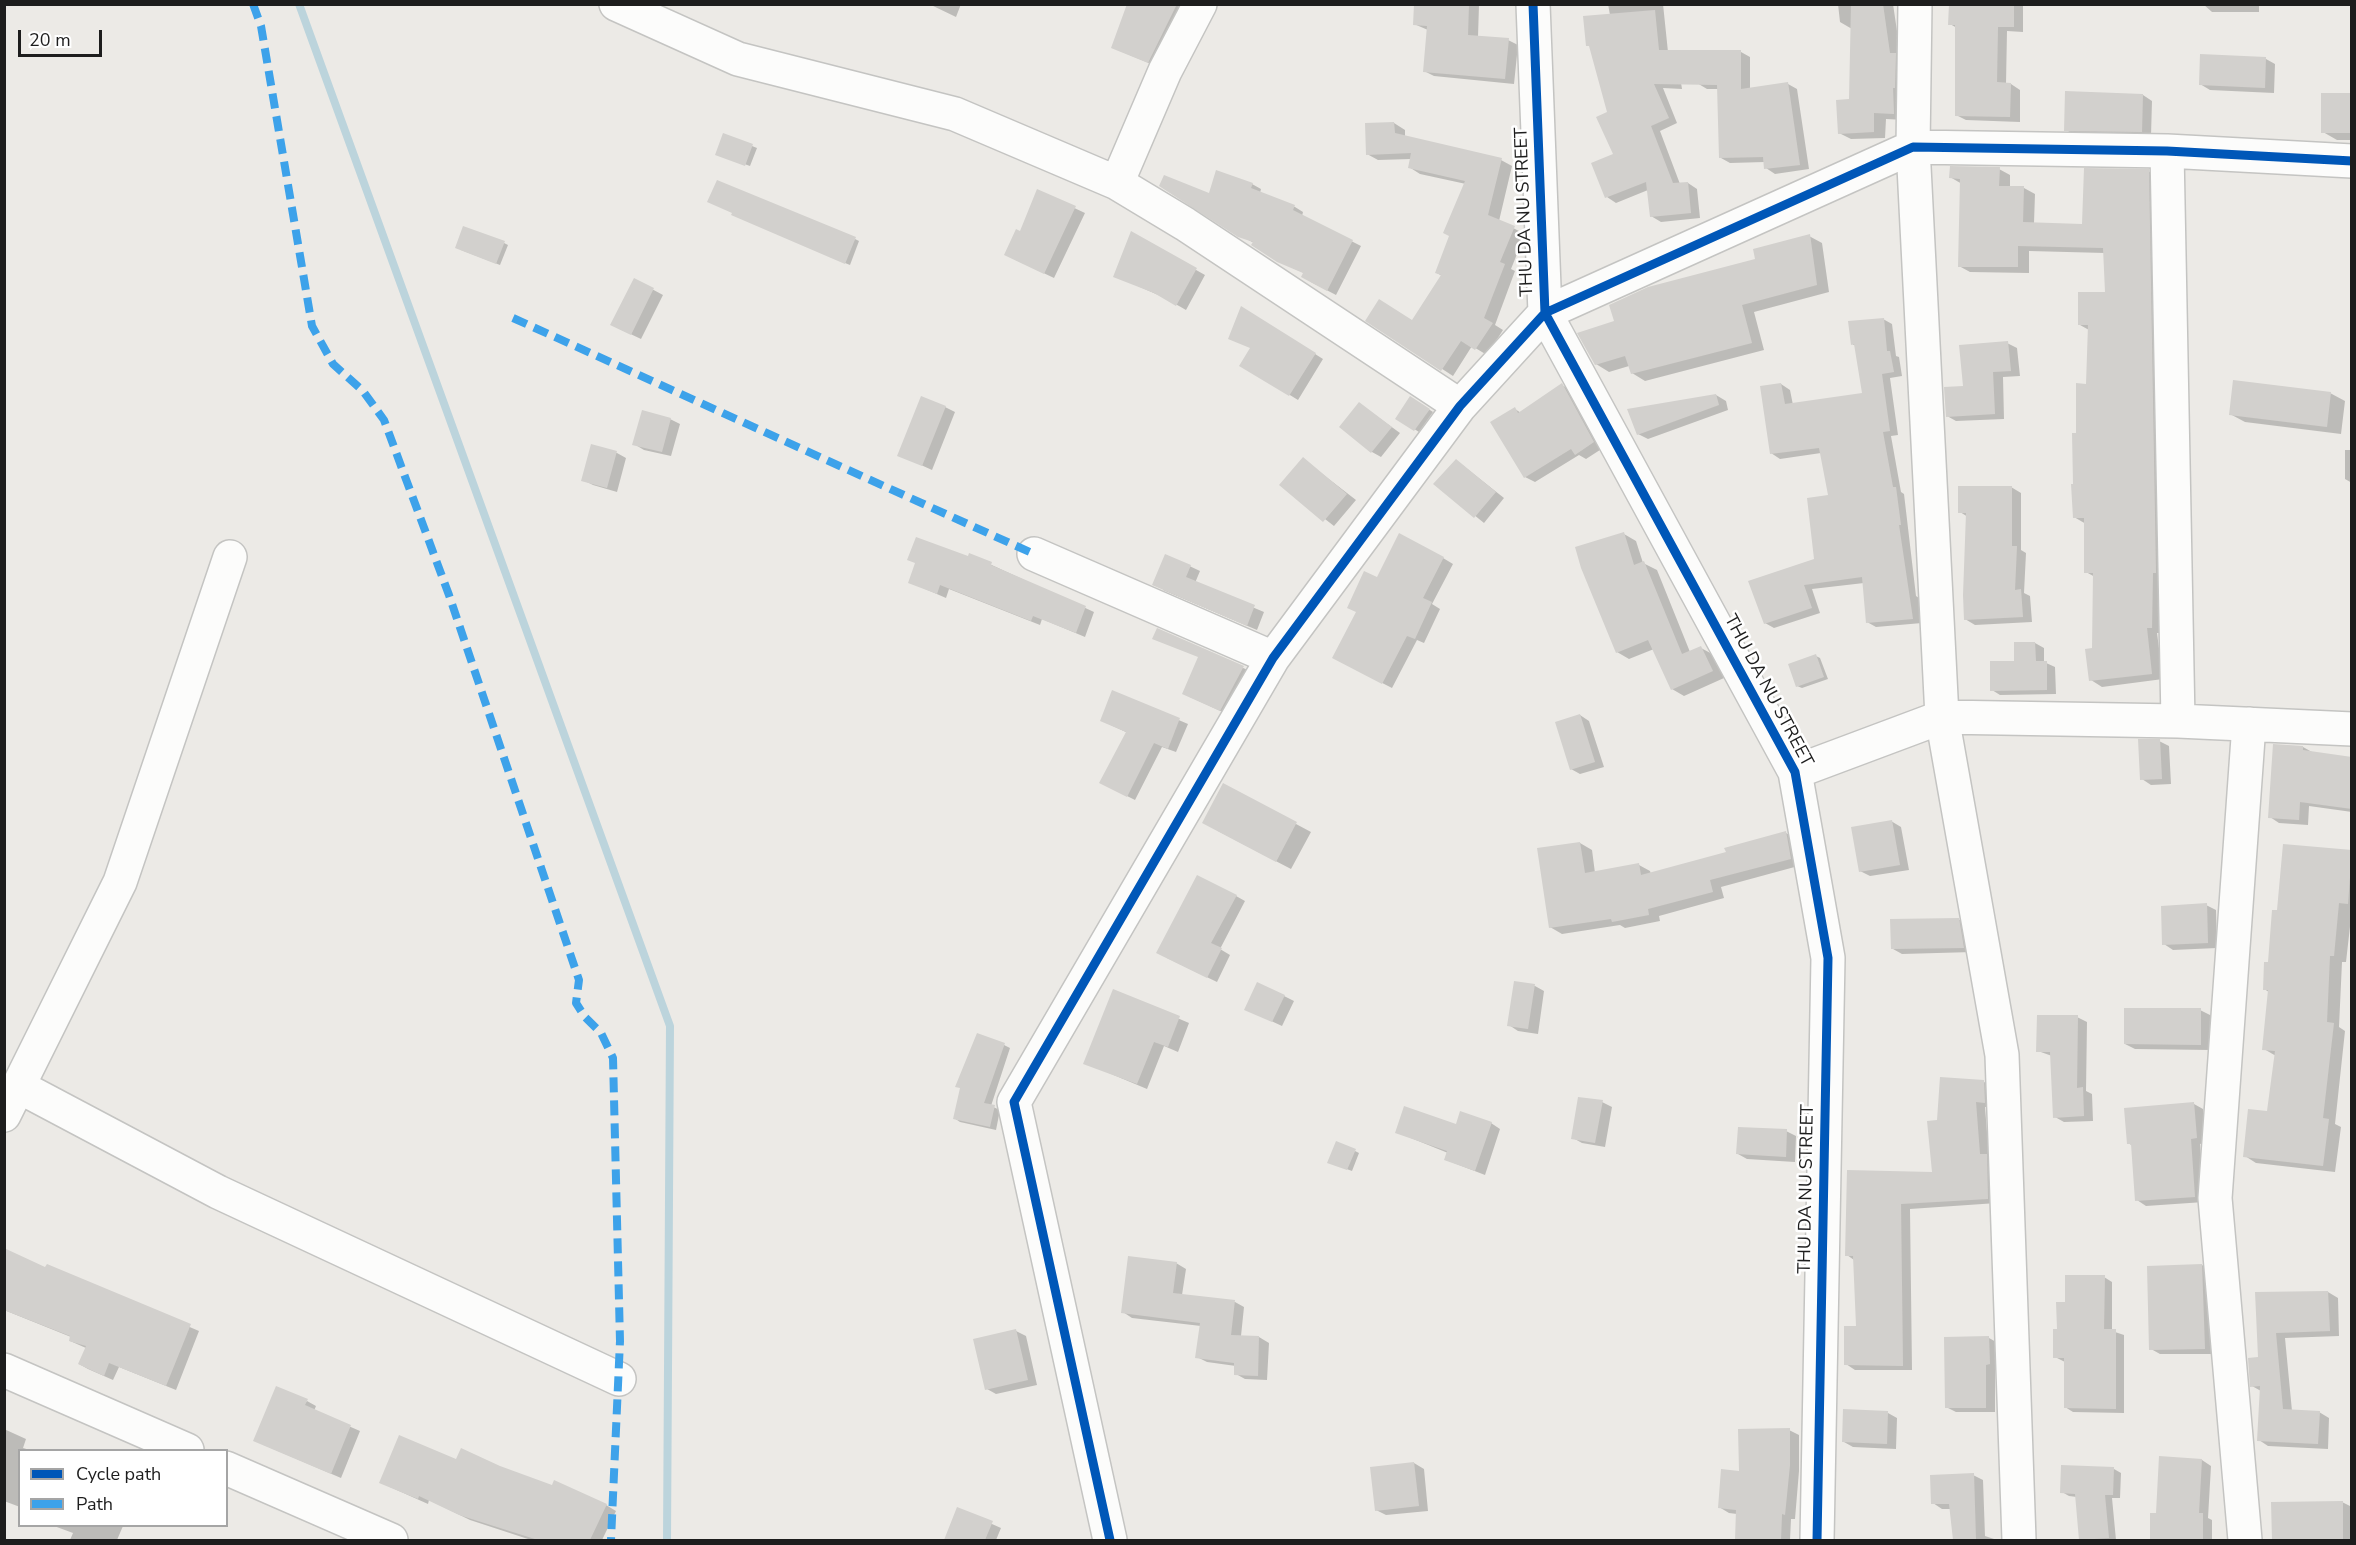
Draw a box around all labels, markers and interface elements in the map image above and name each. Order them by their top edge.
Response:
scale bar [21,18,105,56]
text: 20 m [29,28,71,52]
street label: THU DA NU STREET [1511,127,1539,297]
street label: THU DA NU STREET [1719,611,1817,771]
street label: THU DA NU STREET [1795,1104,1819,1274]
legend [18,1449,228,1527]
text: Cycle path [76,1462,161,1486]
text: Path [76,1492,113,1516]

